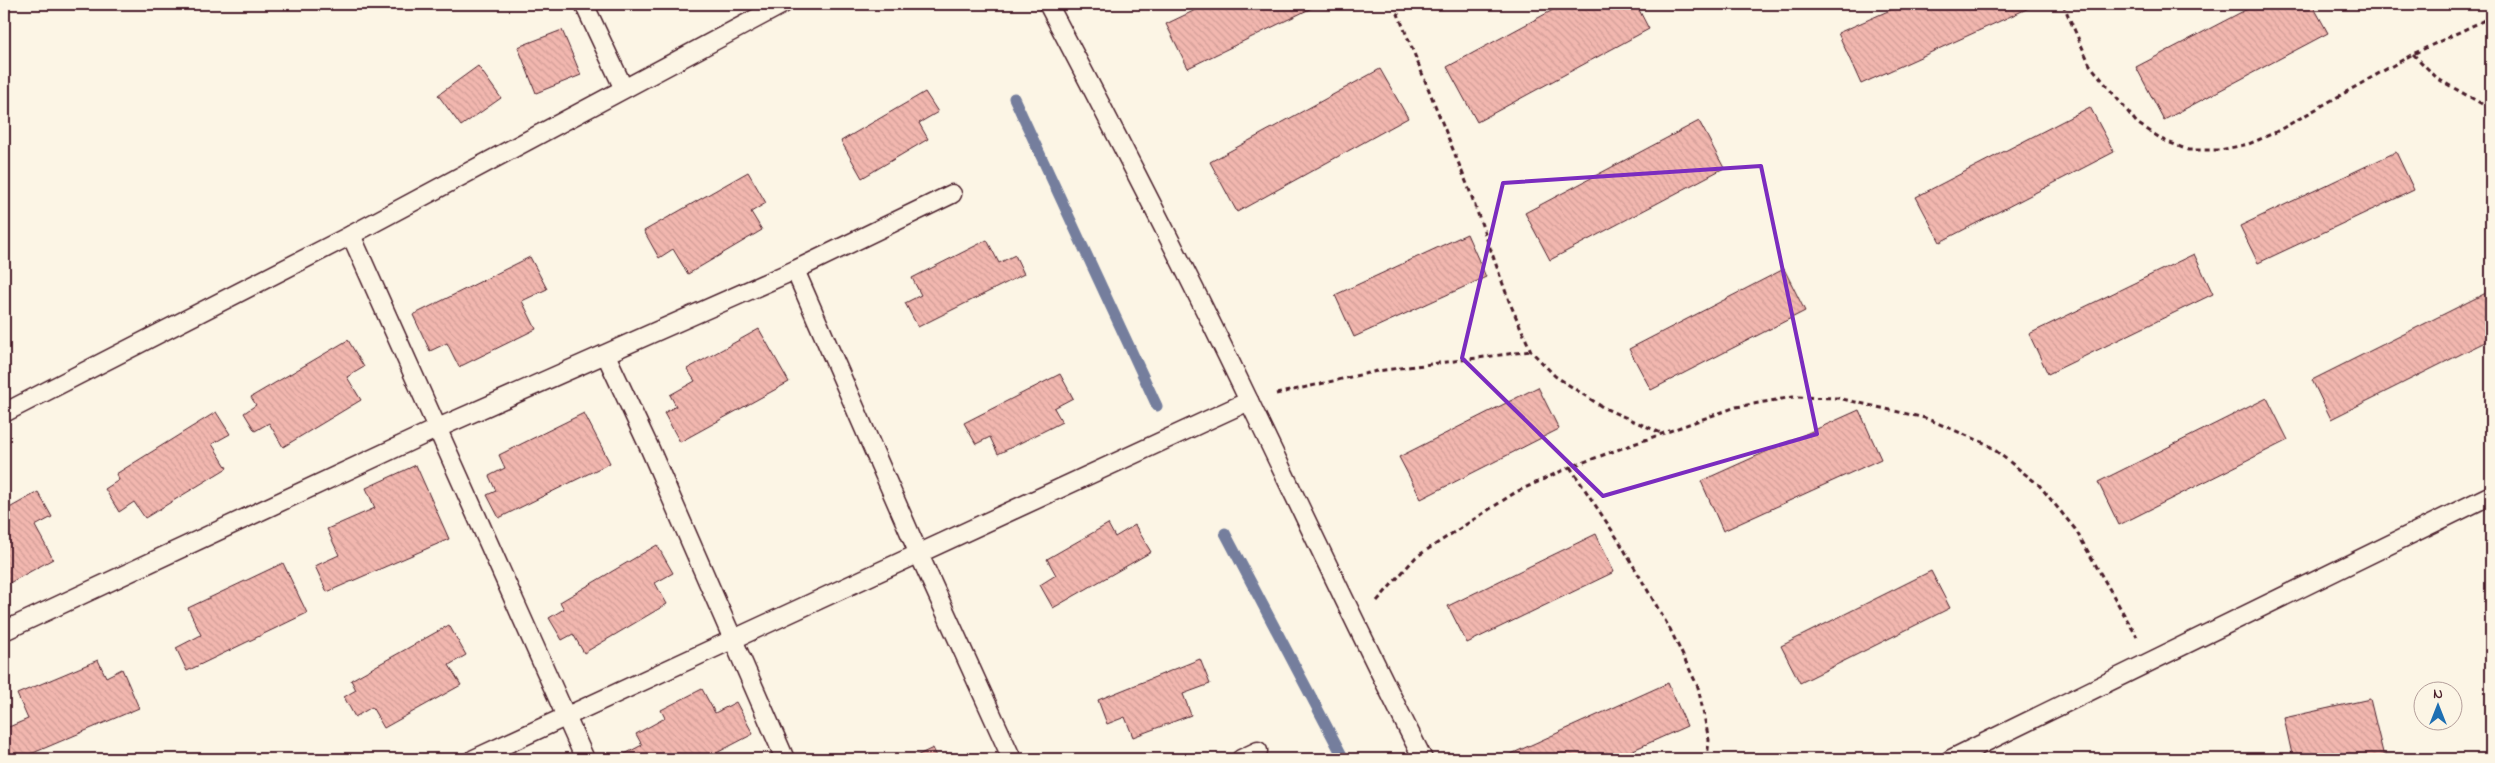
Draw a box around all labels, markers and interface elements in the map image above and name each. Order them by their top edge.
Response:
north arrow [2412,680,2462,730]
text: N [2433,684,2443,705]

